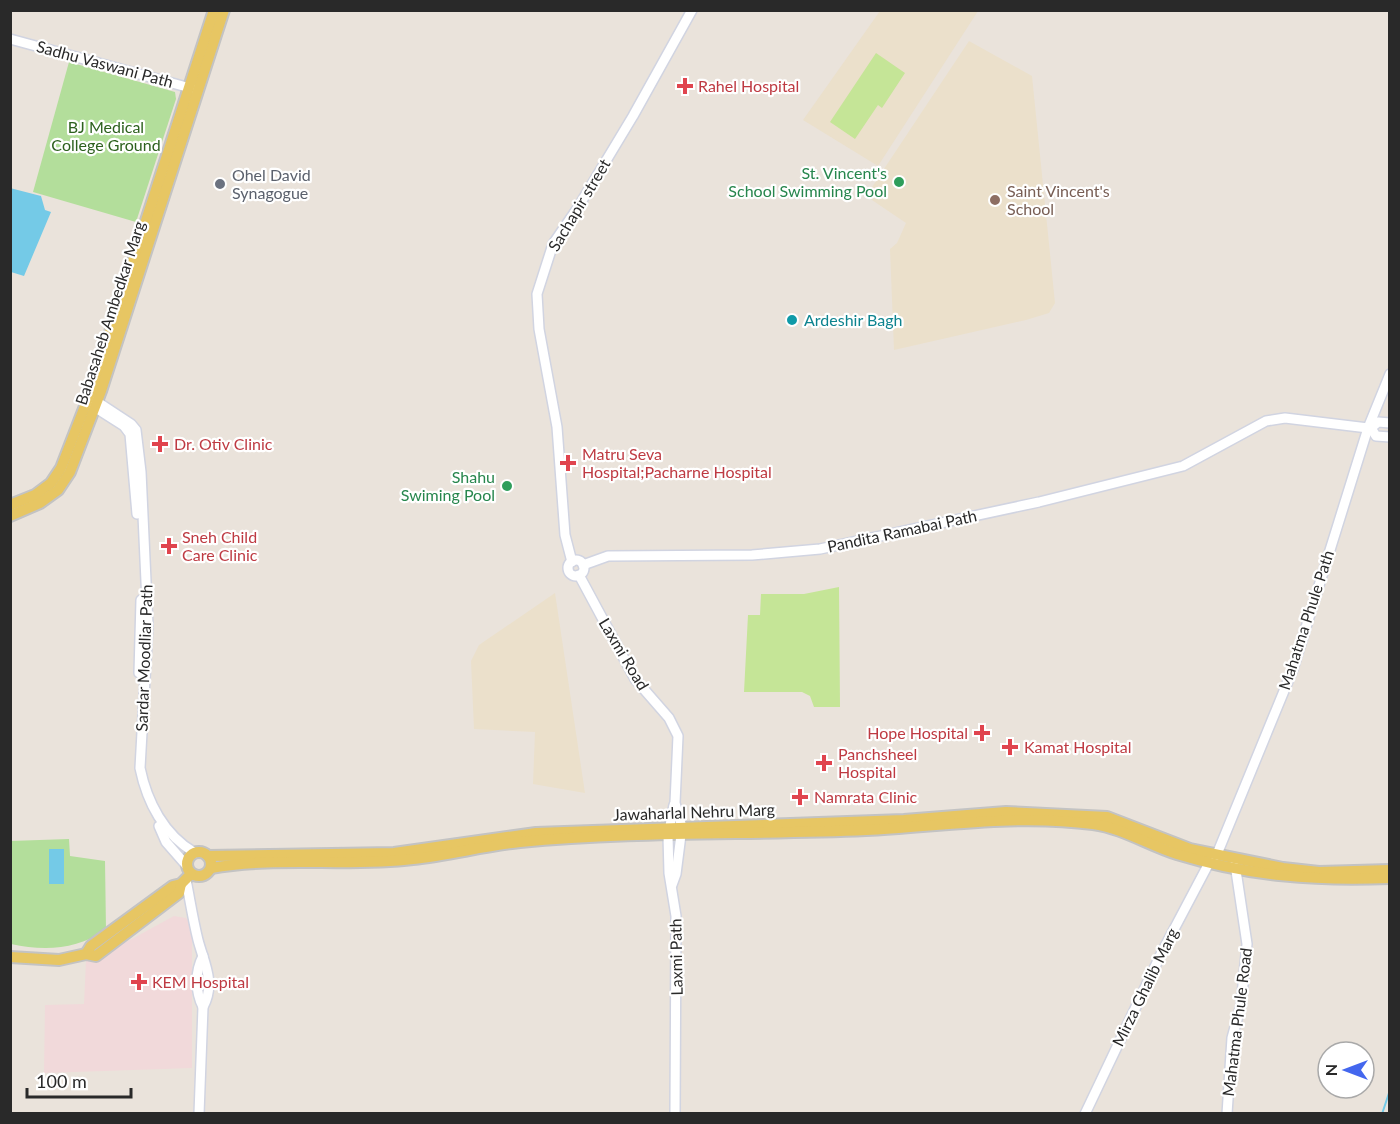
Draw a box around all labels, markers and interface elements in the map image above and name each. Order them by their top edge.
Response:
street label: Sadhu Vaswani Path [35,36,175,91]
place label: Rahel Hospital [698,76,799,95]
marker: Rahel Hospital [676,77,694,95]
park label: BJ Medical College Ground [51,117,161,154]
street label: Sachapir street [544,155,614,254]
place label: St. Vincent's School Swimming Pool [728,163,887,200]
place label: Ohel David Synagogue [232,165,311,202]
marker: St. Vincent's School Swimming Pool [892,175,906,189]
marker: Ohel David Synagogue [213,177,227,191]
place label: Saint Vincent's School [1007,181,1110,218]
marker: Saint Vincent's School [988,193,1002,207]
street label: Babasaheb Ambedkar Marg [71,218,148,407]
place label: Ardeshir Bagh [804,310,902,329]
marker: Ardeshir Bagh [785,313,799,327]
place label: Dr. Otiv Clinic [174,434,273,453]
marker: Dr. Otiv Clinic [151,435,169,453]
place label: Matru Seva Hospital;Pacharne Hospital [582,444,772,481]
marker: Matru Seva Hospital;Pacharne Hospital [559,454,577,472]
place label: Shahu Swiming Pool [401,467,495,504]
marker: Shahu Swiming Pool [500,479,514,493]
street label: Pandita Ramabai Path [825,505,978,556]
place label: Sneh Child Care Clinic [182,527,258,564]
marker: Sneh Child Care Clinic [160,537,178,555]
street label: Mahatma Phule Path [1274,548,1337,692]
street label: Sardar Moodliar Path [131,584,156,732]
street label: Laxmi Road [595,614,653,693]
place label: Hope Hospital [867,723,968,742]
marker: Hope Hospital [973,724,991,742]
place label: Kamat Hospital [1024,737,1132,756]
marker: Kamat Hospital [1001,738,1019,756]
place label: Panchsheel Hospital [838,744,917,781]
marker: Panchsheel Hospital [815,754,833,772]
place label: Namrata Clinic [814,787,917,806]
marker: Namrata Clinic [791,788,809,806]
street label: Jawaharlal Nehru Marg [613,799,775,824]
street label: Laxmi Path [665,918,686,996]
street label: Mirza Ghalib Marg [1108,924,1181,1049]
street label: Mahatma Phule Road [1218,947,1255,1097]
place label: KEM Hospital [152,972,249,991]
marker: KEM Hospital [130,973,148,991]
north arrow [1316,1040,1376,1100]
scale bar [27,1061,130,1099]
text: N [1321,1064,1340,1076]
text: 100 m [36,1070,87,1092]

